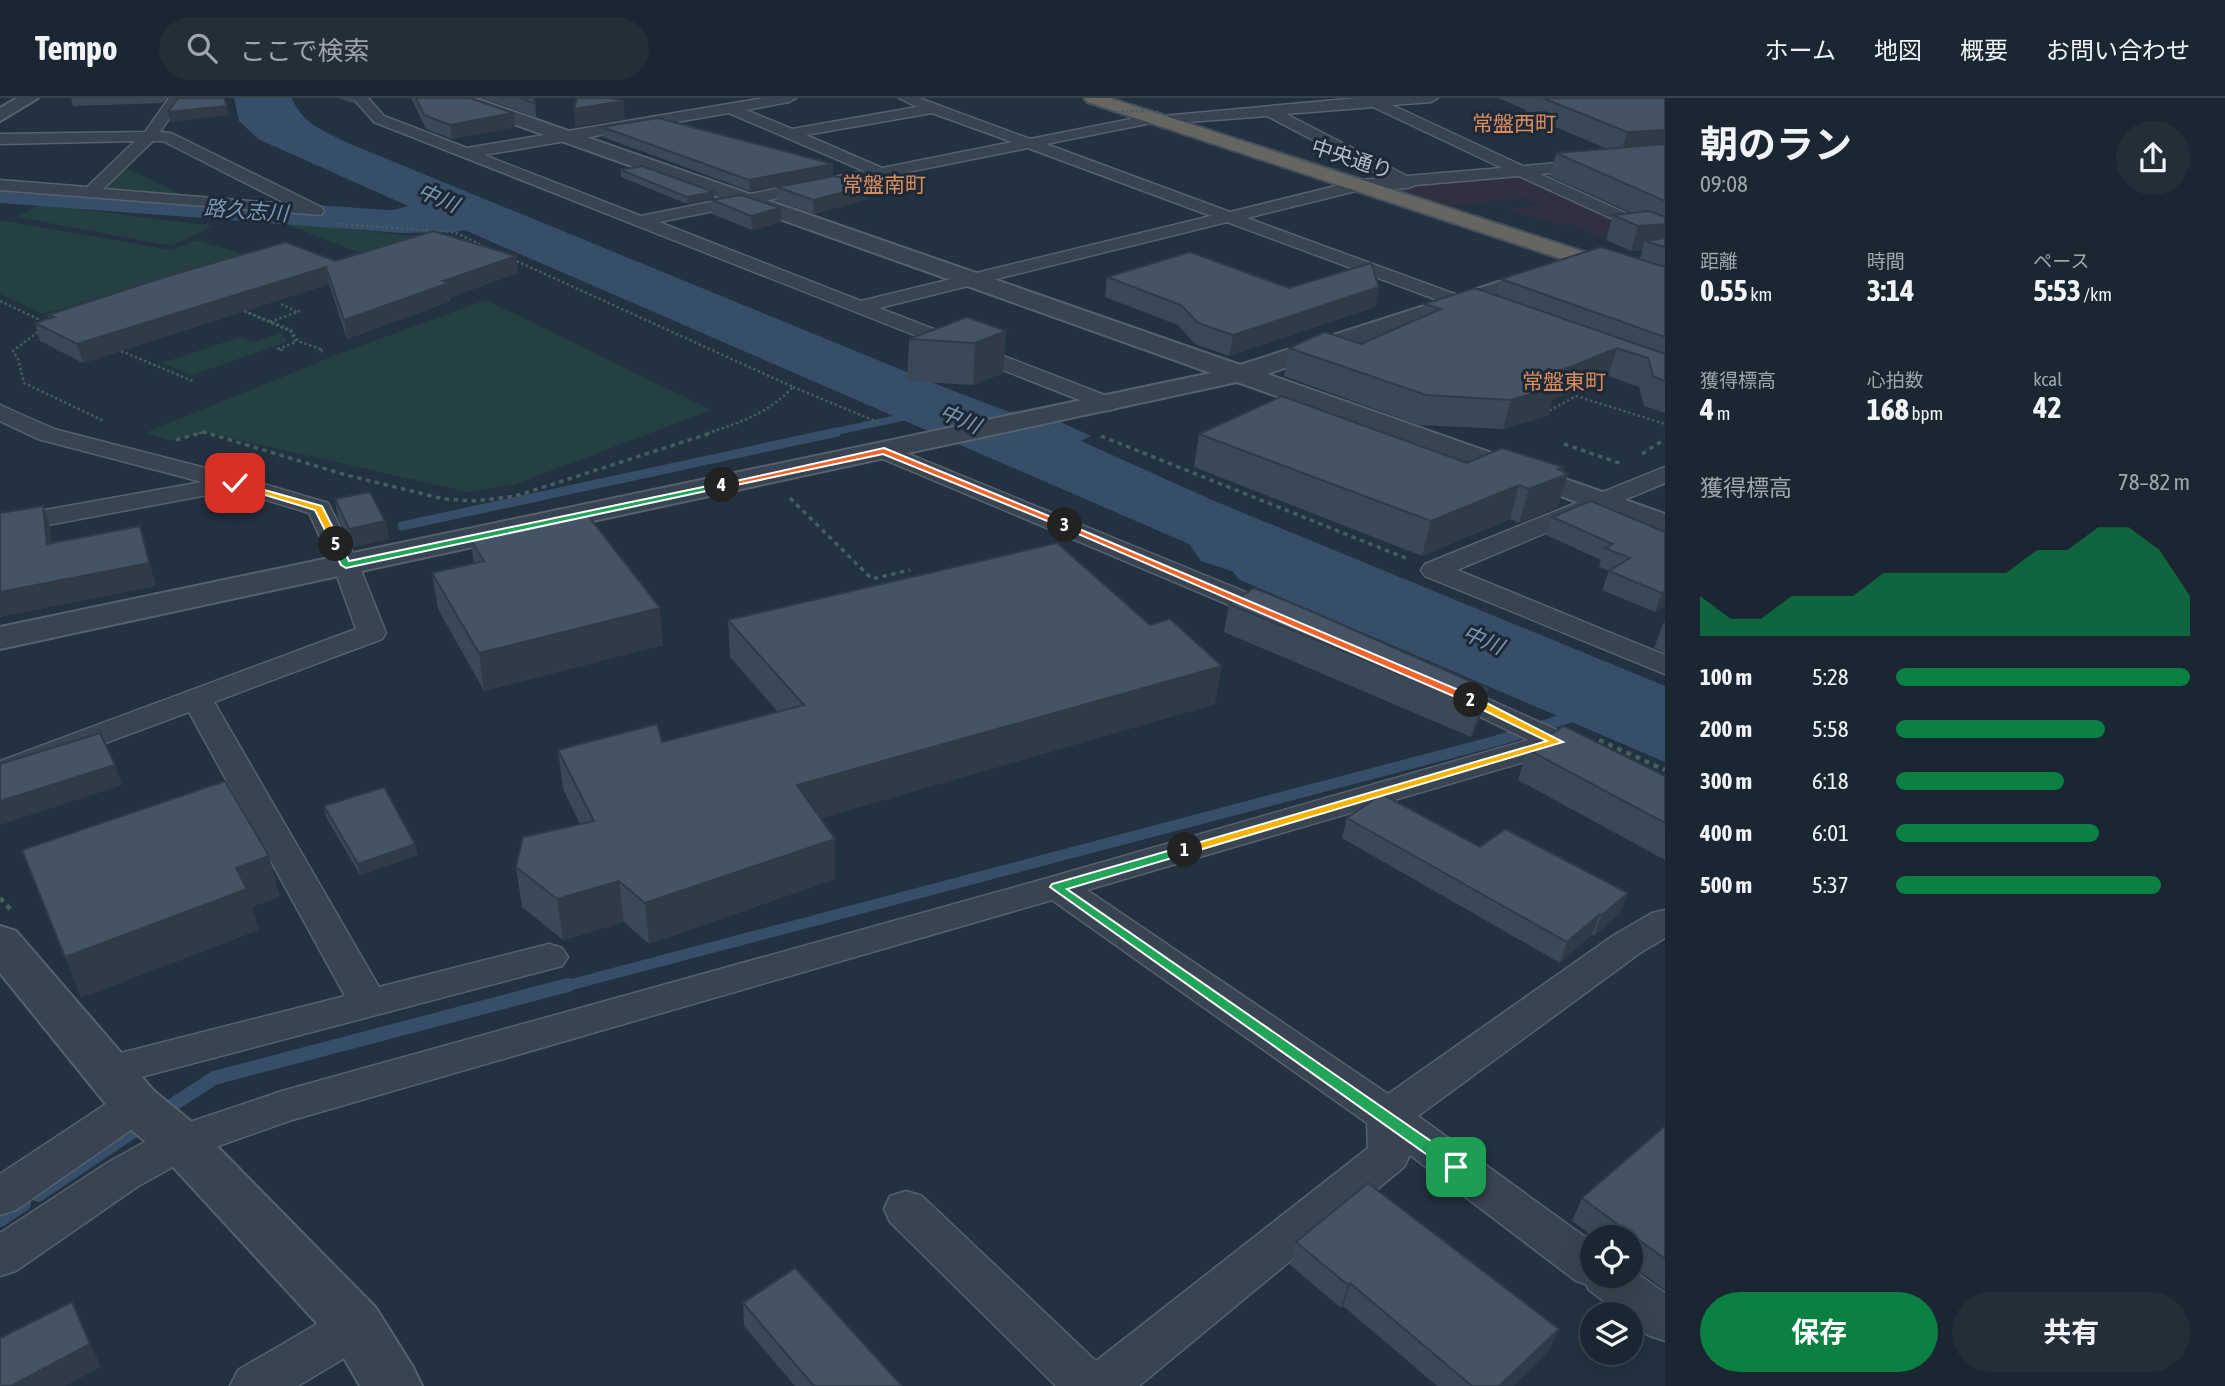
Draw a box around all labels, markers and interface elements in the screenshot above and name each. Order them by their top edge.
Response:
search box [159,17,649,80]
text: Tempo [35,29,117,67]
icon: search [183,29,221,67]
text: ここで検索 [239,36,369,66]
text: ホーム [1765,37,1836,64]
text: 地図 [1874,37,1922,64]
text: 概要 [1960,37,2008,64]
text: お問い合わせ [2046,37,2190,64]
district label: 常盤西町 [1472,111,1556,135]
button: share [2116,121,2190,195]
text: 朝のラン [1700,123,1852,166]
street label: 中央通り [1309,134,1396,182]
text: 09:08 [1700,171,1748,197]
district label: 常盤南町 [842,172,926,196]
water label: 中川 [414,178,464,217]
water label: 路久志川 [203,195,291,225]
text: 距離 [1700,250,1738,272]
text: 時間 [1867,250,1905,272]
text: ペース [2033,250,2089,272]
text: 0.55 [1700,273,1748,307]
text: 3:14 [1867,273,1914,307]
text: 5:53 [2033,273,2081,307]
text: km [1748,283,1772,305]
text: /km [2081,283,2112,305]
text: kcal [2033,368,2062,390]
district label: 常盤東町 [1522,369,1606,393]
text: 獲得標高 [1700,369,1776,391]
text: 心拍数 [1867,369,1924,391]
text: 42 [2033,390,2062,424]
text: 4 [1700,392,1714,426]
text: 168 [1867,392,1909,426]
water label: 中川 [936,399,986,438]
text: m [1714,402,1730,424]
text: bpm [1909,402,1943,424]
pin [205,453,265,513]
icon: check [216,464,254,502]
pin: 4 [704,468,740,502]
text: 78–82 m [2118,469,2190,495]
text: 4 [717,473,726,495]
text: 獲得標高 [1700,475,1792,501]
pin: 3 [1048,508,1082,542]
text: 3 [1060,513,1069,535]
pin: 5 [318,526,354,562]
text: 5 [331,532,340,554]
water label: 中川 [1459,620,1509,659]
text: 100 m [1700,664,1752,690]
text: 5:28 [1812,664,1849,690]
pin: 2 [1454,682,1488,718]
text: 2 [1466,688,1475,710]
text: 200 m [1700,716,1752,742]
text: 5:58 [1812,716,1849,742]
text: 300 m [1700,768,1752,794]
text: 6:18 [1812,768,1849,794]
text: 400 m [1700,820,1752,846]
text: 6:01 [1812,820,1849,846]
pin: 1 [1168,832,1202,868]
text: 1 [1180,838,1189,860]
text: 500 m [1700,872,1752,898]
text: 5:37 [1812,872,1849,898]
pin [1426,1137,1486,1197]
icon: arrive [1437,1148,1475,1186]
map controls [1580,1225,1643,1365]
button: locate [1580,1225,1643,1288]
button: 保存 [1700,1292,1938,1372]
button: 共有 [1952,1292,2190,1372]
button: layers [1580,1302,1643,1365]

